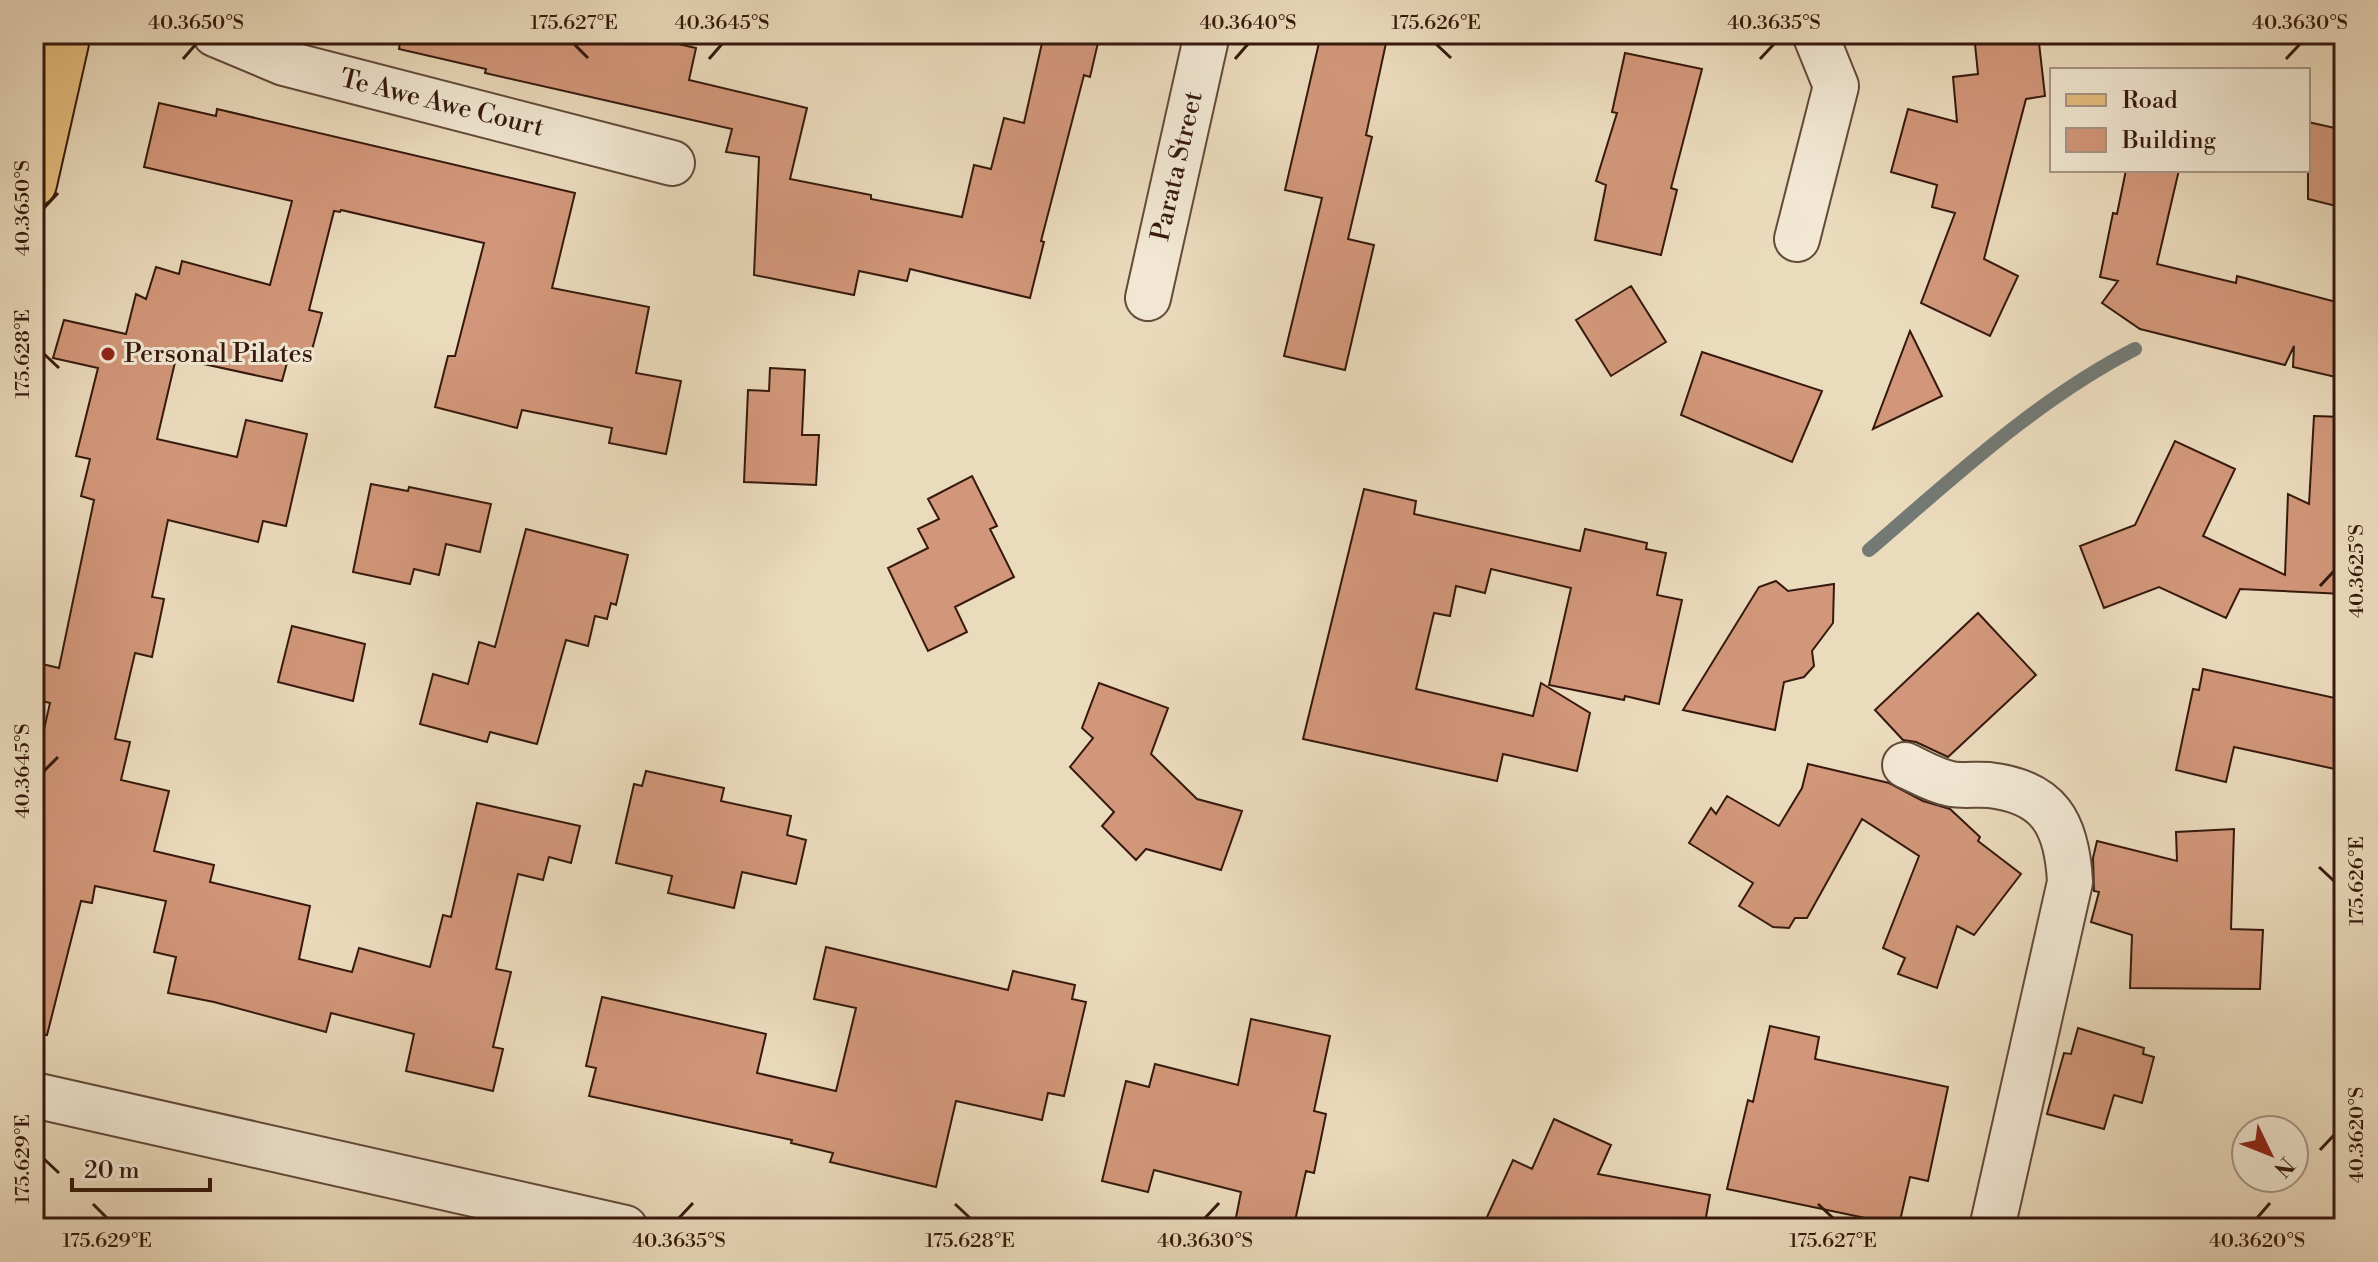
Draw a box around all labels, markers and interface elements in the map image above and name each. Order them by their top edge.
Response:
text: 40.3650°S [148,11,244,36]
text: 175.627°E [530,11,618,36]
text: 40.3645°S [675,11,769,36]
text: 40.3640°S [1199,11,1297,36]
text: 175.626°E [1391,11,1481,36]
text: 40.3635°S [1727,11,1821,36]
text: 40.3630°S [2252,11,2348,36]
street label: Te Awe Awe Court [337,62,547,144]
legend [2050,68,2310,172]
text: Road [2122,86,2178,116]
street label: Parata Street [1144,88,1210,244]
text: Building [2121,126,2216,156]
text: 40.3650°S [11,160,36,256]
text: 175.628°E [11,309,36,399]
place label: Personal Pilates [124,338,313,370]
marker: Personal Pilates [99,345,117,363]
text: 40.3625°S [2345,524,2370,618]
text: 40.3645°S [11,724,36,818]
text: 175.626°E [2345,836,2370,926]
text: 40.3620°S [2345,1087,2370,1183]
text: 175.629°E [11,1114,36,1204]
north arrow [2230,1114,2310,1194]
scale bar [72,1142,210,1192]
text: N [2267,1151,2299,1183]
text: 20 m [84,1156,140,1186]
text: 175.629°E [62,1229,152,1254]
text: 40.3635°S [632,1229,726,1254]
text: 175.628°E [925,1229,1015,1254]
text: 40.3630°S [1157,1229,1253,1254]
text: 175.627°E [1789,1229,1877,1254]
text: 40.3620°S [2209,1229,2305,1254]

